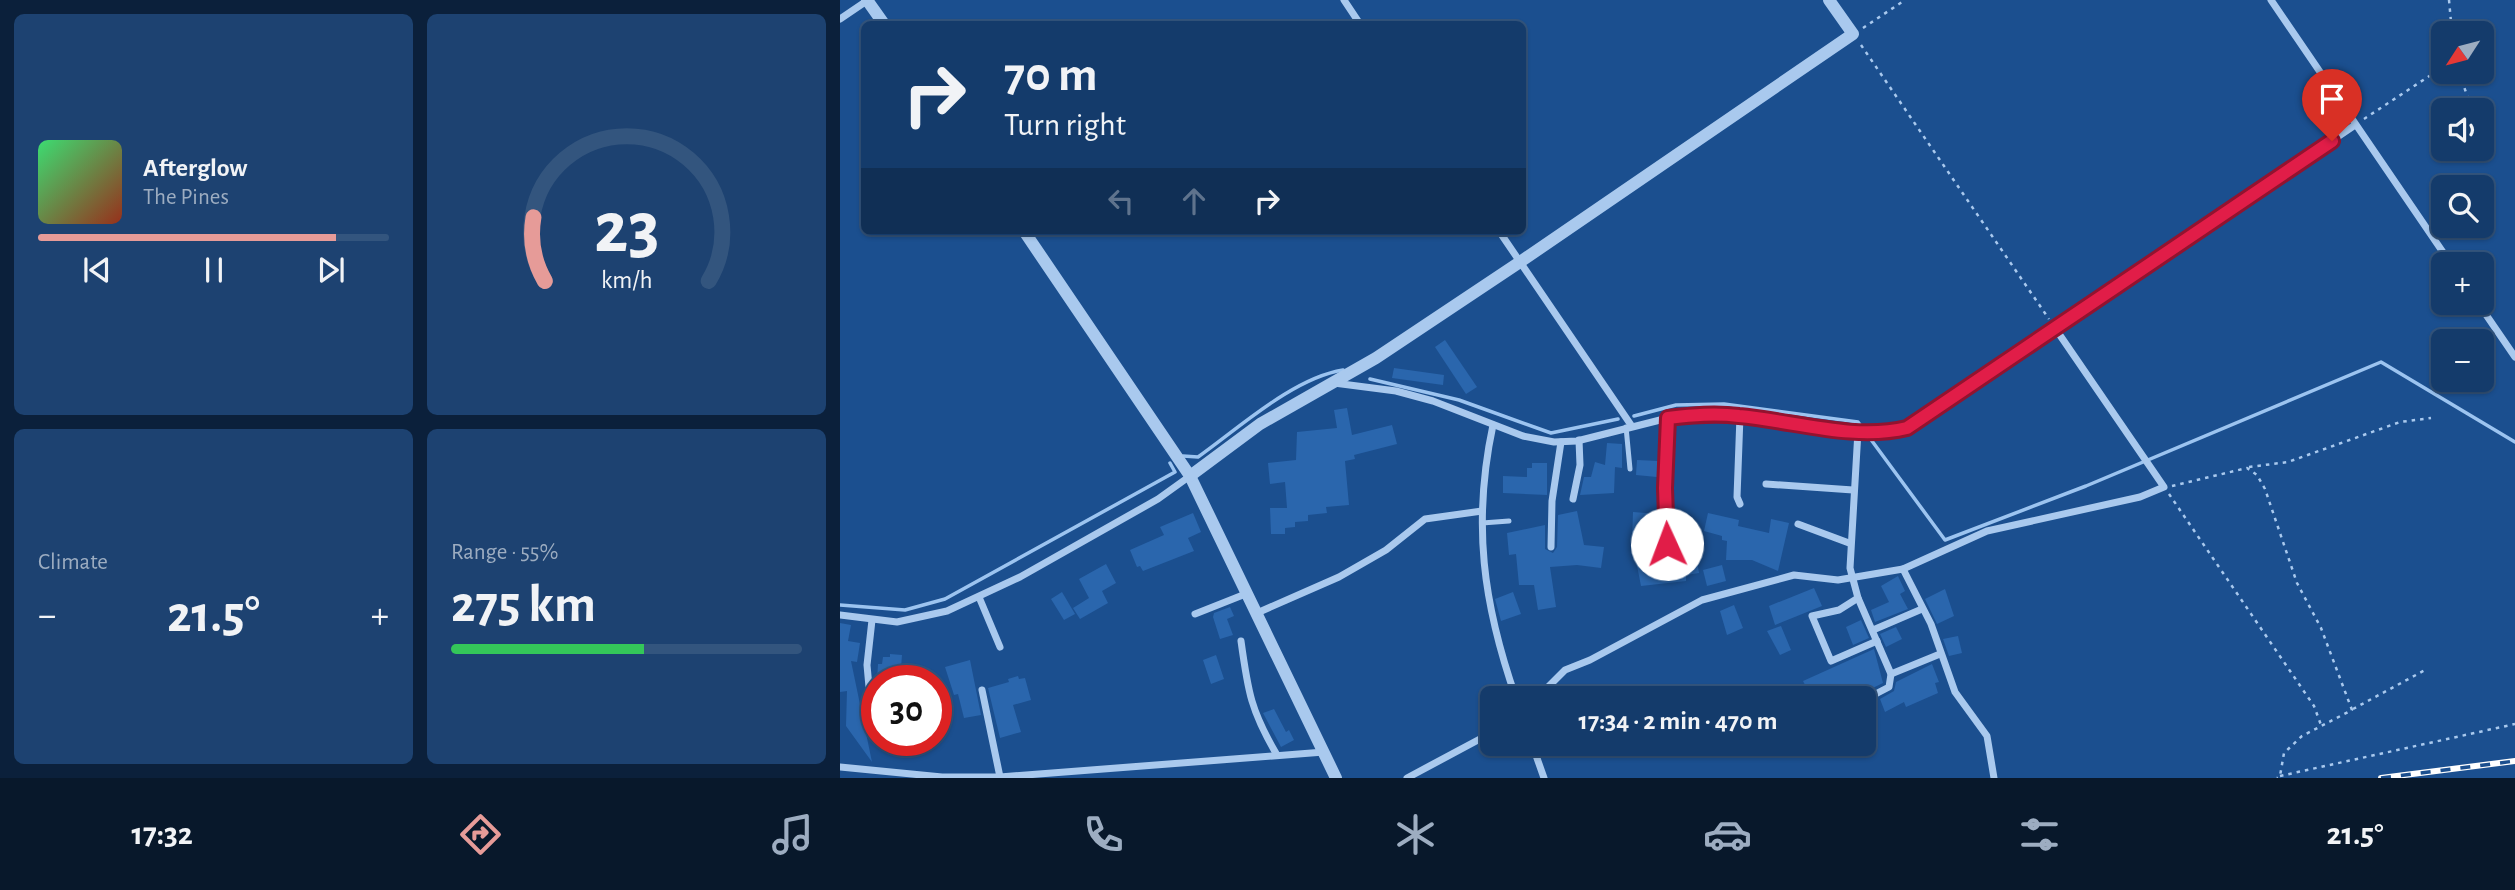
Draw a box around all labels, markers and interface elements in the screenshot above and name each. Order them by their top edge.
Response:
north arrow [2431,21,2494,84]
map controls [2431,21,2494,392]
icon: right [889,49,980,140]
text: 70 m [1004,51,1098,100]
pin [2302,69,2362,141]
icon: arrive [2313,80,2351,118]
button: sound [2431,98,2494,161]
text: Turn right [1004,109,1126,141]
text: Afterglow [143,155,247,181]
button: search [2431,175,2494,238]
icon: left [1102,182,1140,220]
icon: ahead [1175,182,1213,220]
icon: right [1248,182,1286,220]
text: The Pines [143,186,229,209]
text: 23 [594,193,659,266]
icon: previous [78,251,116,289]
icon: pause [195,251,233,289]
icon: next [312,251,350,289]
button: + [2431,252,2494,315]
text: km/h [601,268,652,293]
button: − [2431,329,2494,392]
position arrow [1630,507,1704,581]
text: Range · 55% [451,541,558,564]
text: Climate [38,551,108,574]
text: 275 km [451,579,596,631]
text: 21.5° [167,589,260,641]
text: − [38,597,56,635]
text: + [371,597,389,635]
speed limit sign: 30 [861,665,952,756]
text: 17:34 · 2 min · 470 m [1579,708,1777,734]
icon: directions [456,810,505,859]
icon: music [768,810,817,859]
icon: phone [1079,810,1128,859]
icon: climate [1391,810,1440,859]
icon: car [1703,810,1752,859]
icon: filters [2015,810,2064,859]
text: 17:32 [131,818,193,850]
text: 21.5° [2326,818,2384,850]

